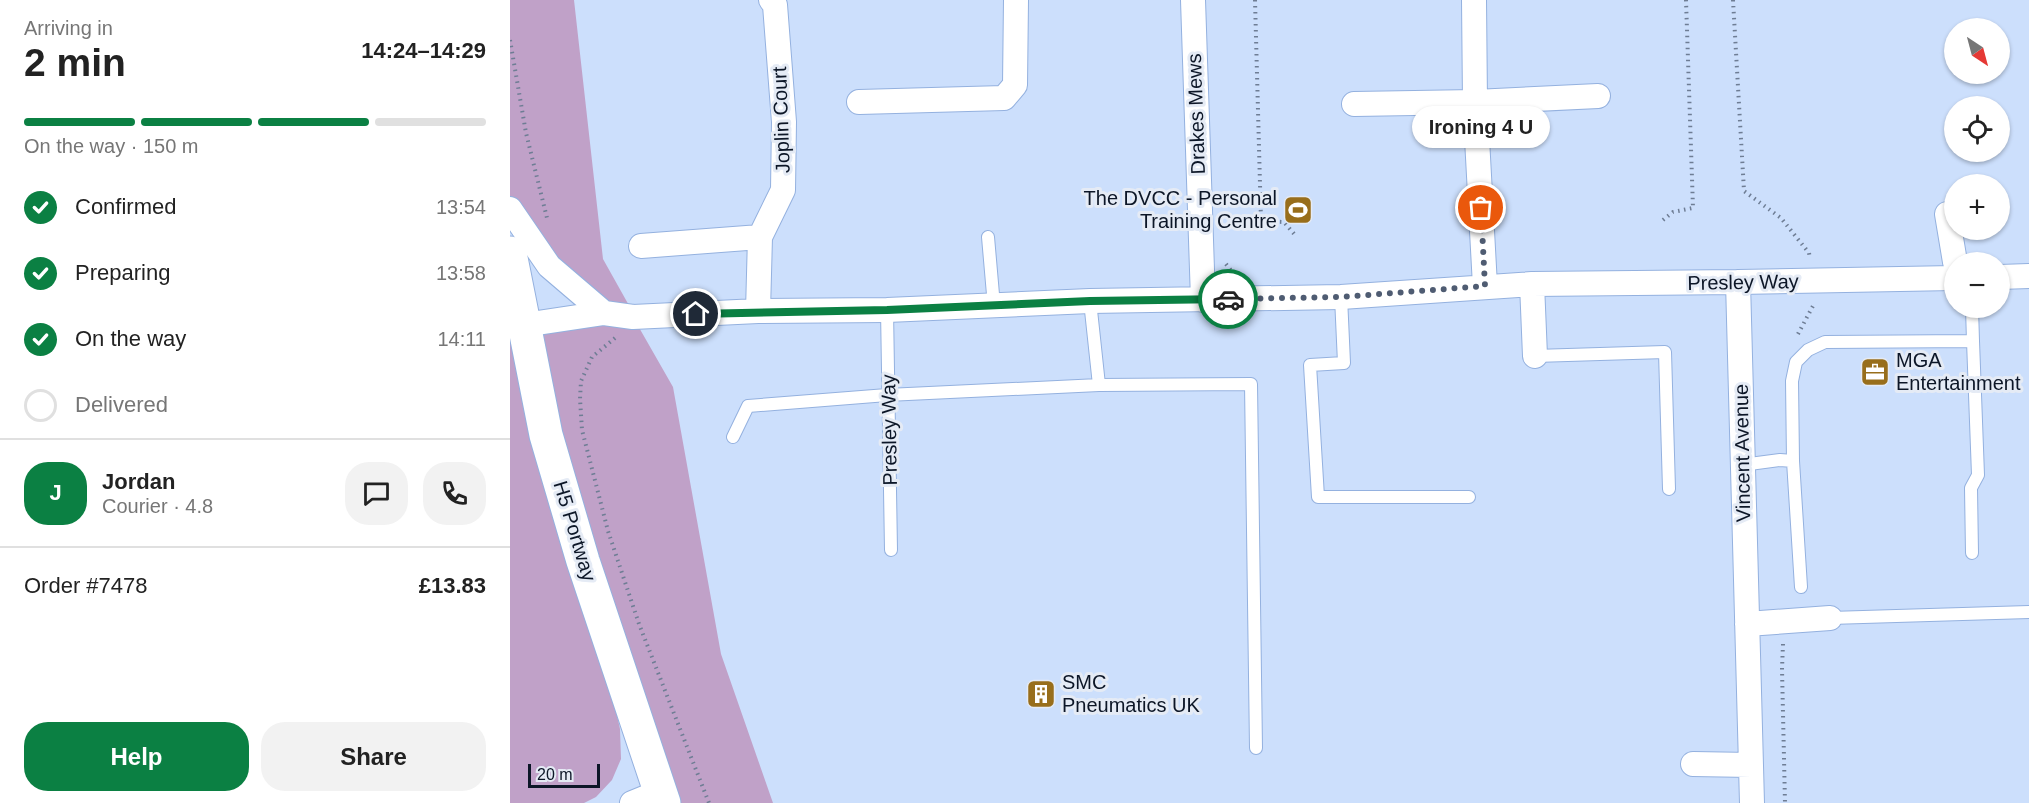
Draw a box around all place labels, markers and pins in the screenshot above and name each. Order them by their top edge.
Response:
callout: Ironing 4 U [1412,106,1550,148]
pin [1455,182,1506,233]
place label: The DVCC - Personal Training Centre [1084,187,1277,232]
sports icon: The DVCC - Personal Training Centre [1282,194,1314,226]
pin [670,288,721,339]
place label: MGA Entertainment [1896,349,2021,394]
office icon: MGA Entertainment [1859,356,1891,388]
place label: SMC Pneumatics UK [1062,671,1200,716]
building icon: SMC Pneumatics UK [1025,678,1057,710]

